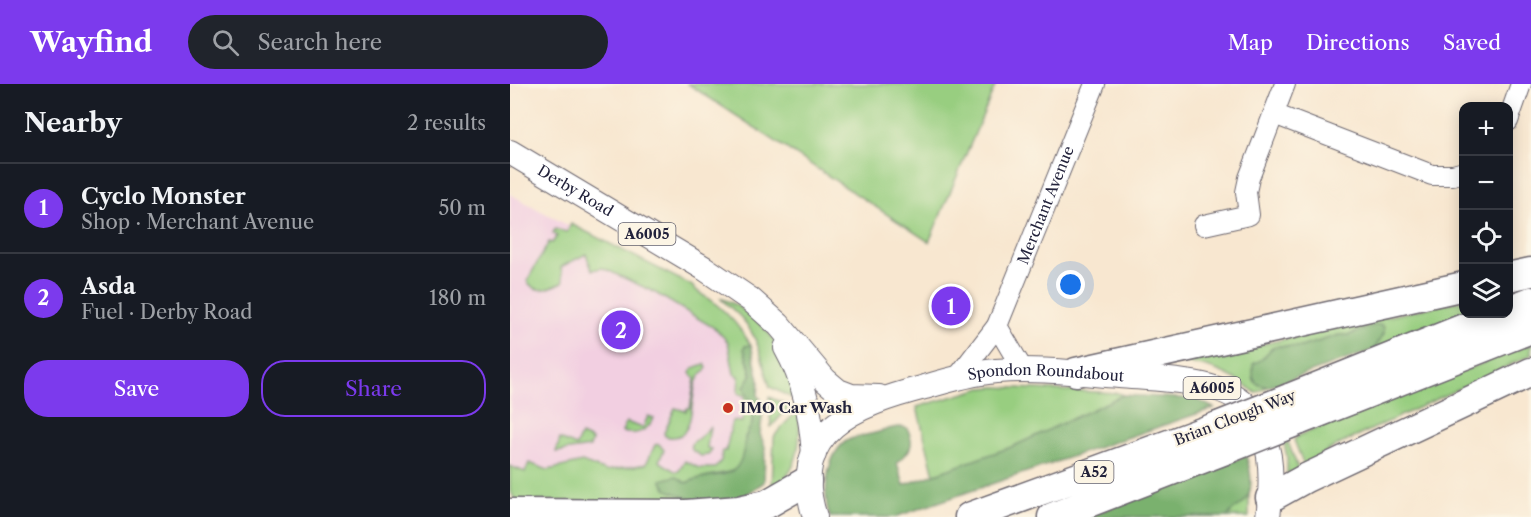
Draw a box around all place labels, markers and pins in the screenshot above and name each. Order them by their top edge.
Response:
pin: 1 [932,284,970,328]
pin: 2 [602,308,640,352]
place label: IMO Car Wash [740,398,853,417]
marker: IMO Car Wash [721,401,735,415]

